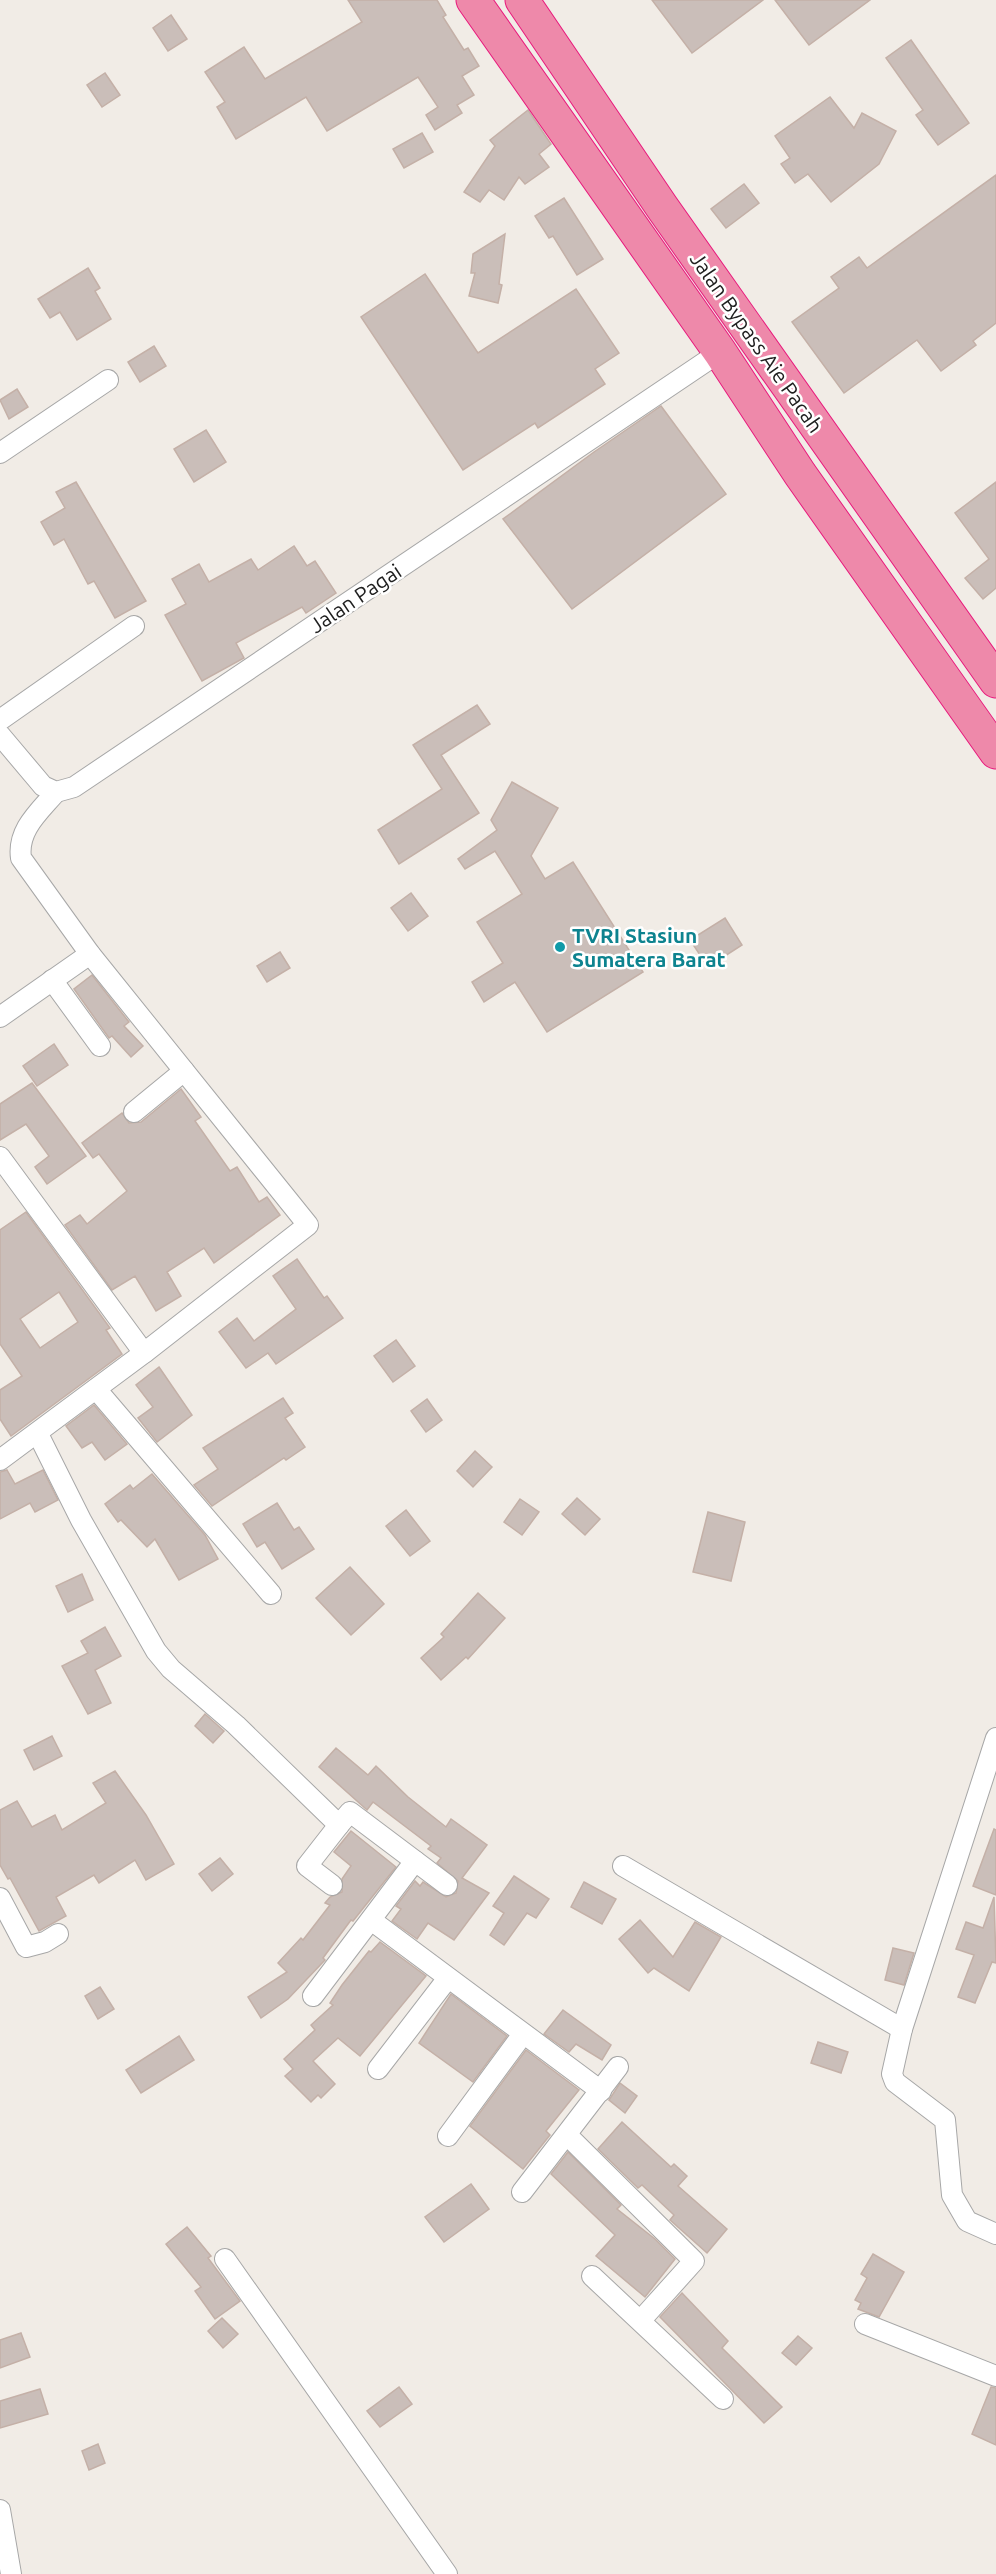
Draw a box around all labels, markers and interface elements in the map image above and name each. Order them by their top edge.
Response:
street label: Jalan Bypass Aie Pacah [686,247,828,437]
street label: Jalan Pagai [305,559,405,637]
place label: TVRI Stasiun Sumatera Barat [572,923,726,971]
marker: TVRI Stasiun Sumatera Barat [553,940,567,954]

